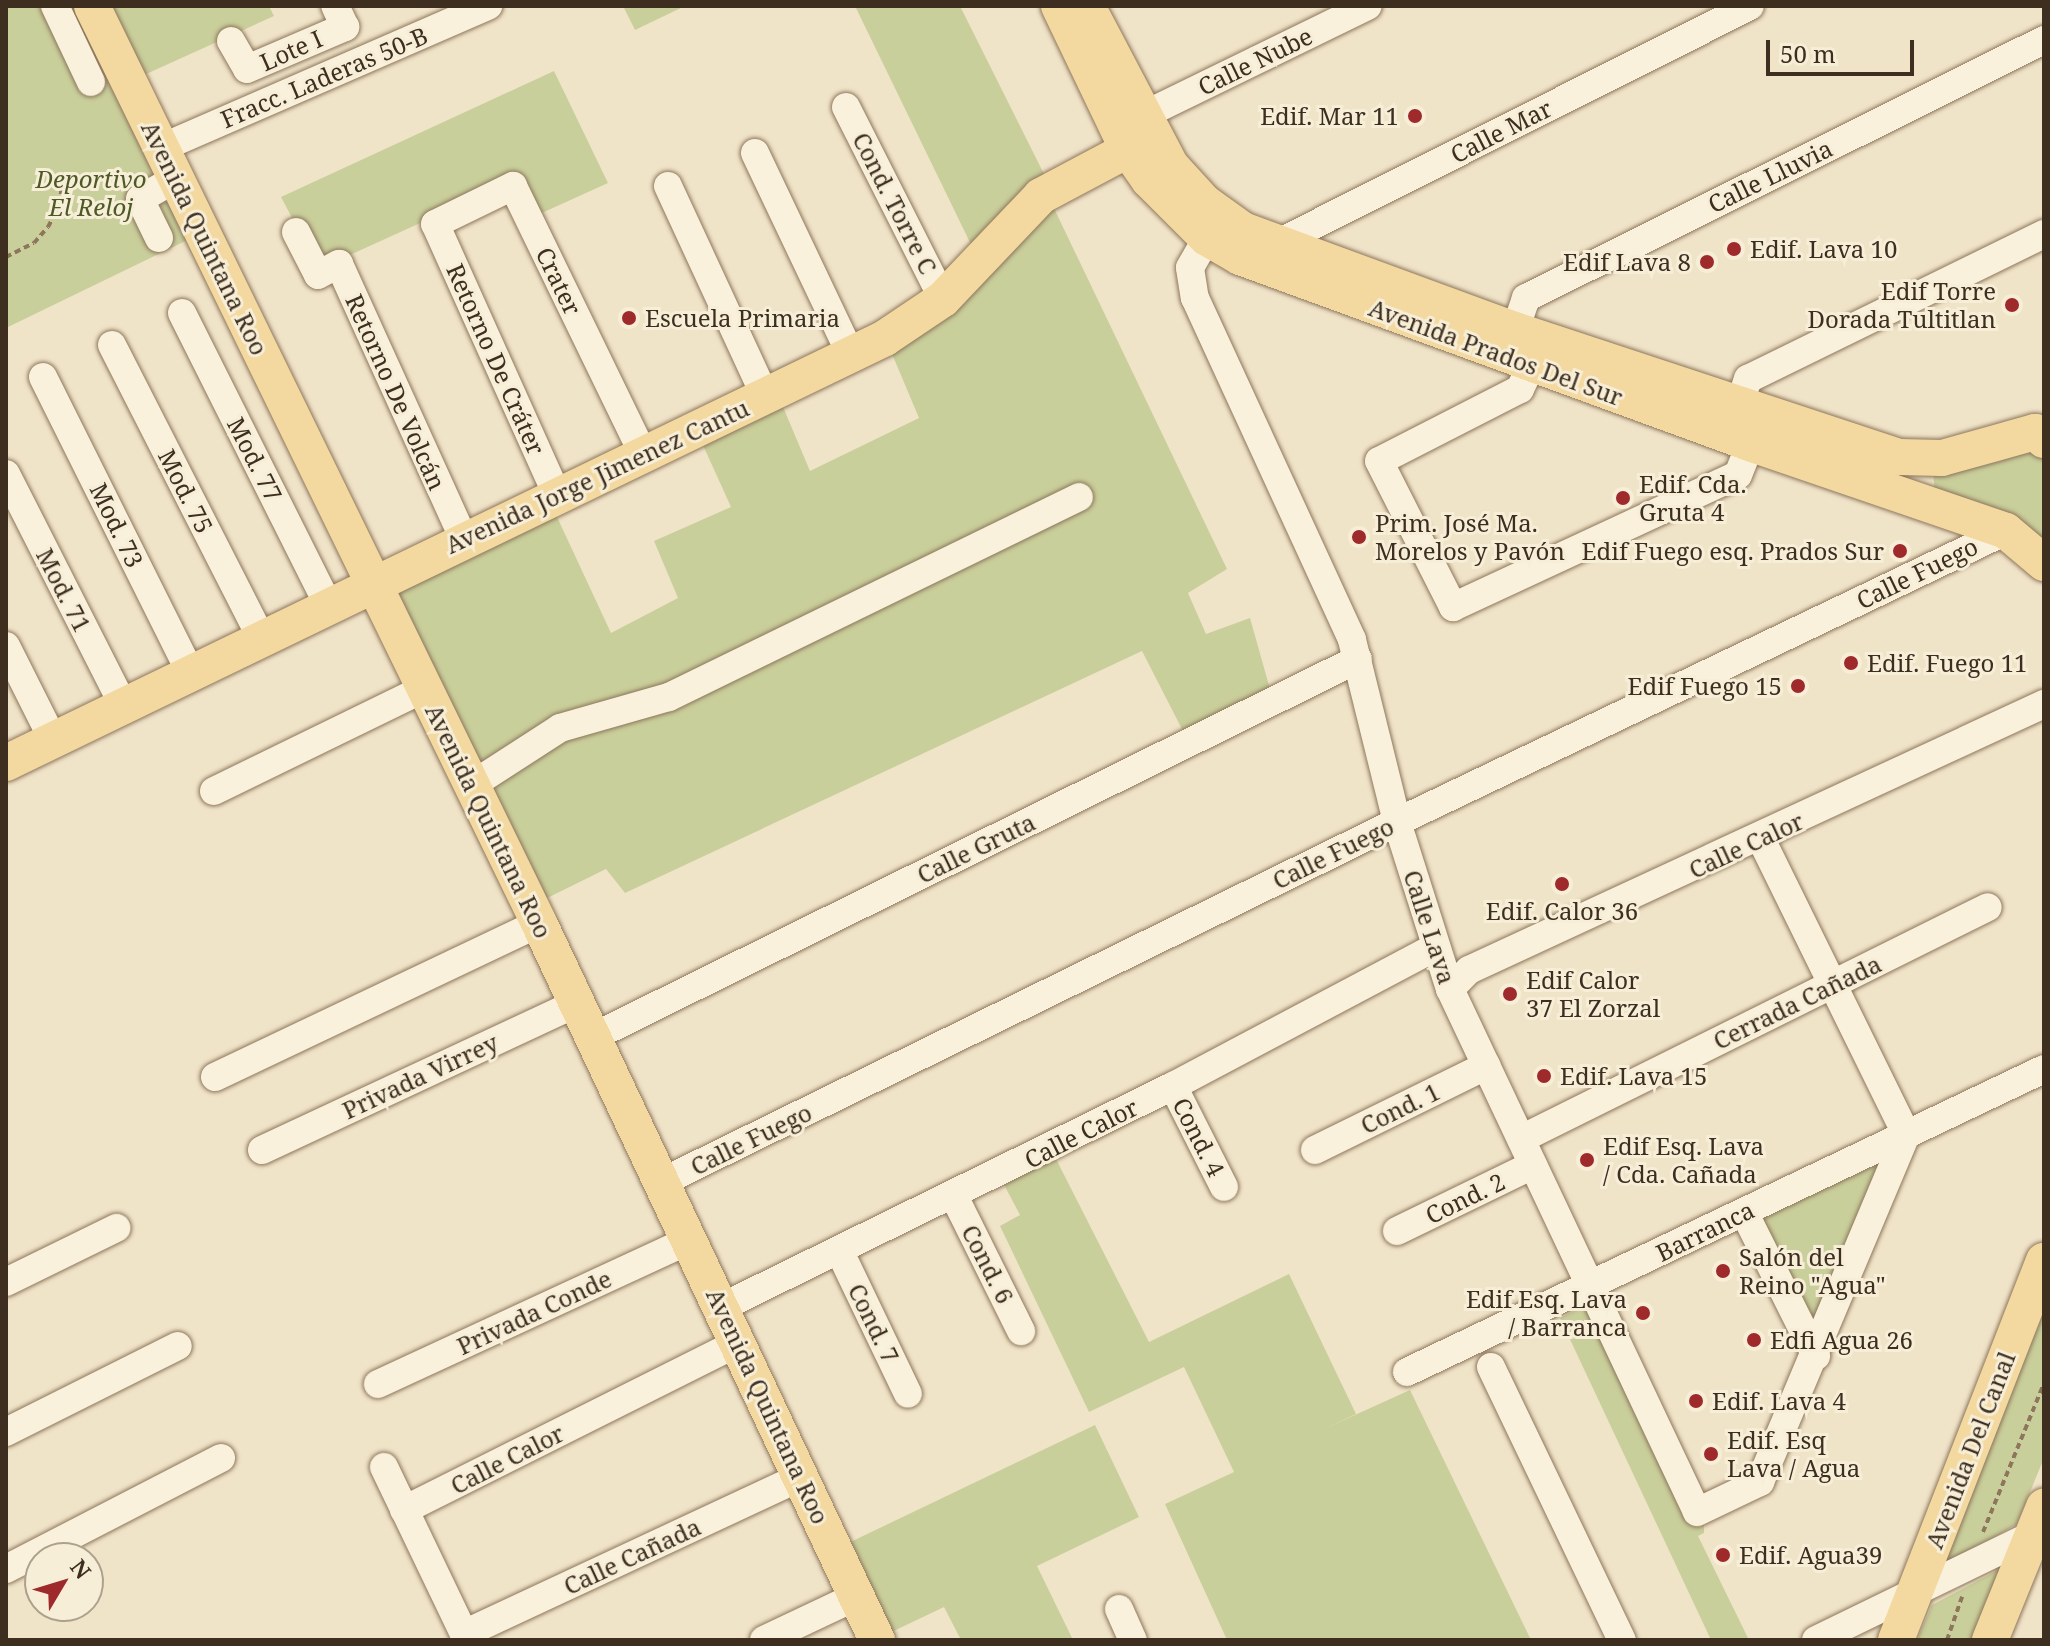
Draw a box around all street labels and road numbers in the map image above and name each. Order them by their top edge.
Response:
street label: Fracc. Laderas 50-B [216,20,432,134]
street label: Calle Nube [1193,21,1317,101]
street label: Lote I [255,24,327,76]
street label: Calle Mar [1446,93,1556,169]
street label: Avenida Quintana Roo [136,116,274,360]
street label: Cond. Torre C [847,127,943,279]
street label: Calle Lluvia [1703,133,1837,219]
street label: Crater [530,242,588,320]
street label: Retorno De Cráter [441,259,551,459]
street label: Retorno De Volcán [340,290,452,494]
street label: Avenida Prados Del Sur [1365,293,1627,411]
street label: Avenida Jorge Jimenez Cantu [441,393,753,559]
street label: Mod. 77 [222,412,288,506]
street label: Mod. 75 [153,444,219,538]
street label: Mod. 73 [84,478,150,572]
street label: Calle Fuego [1852,531,1982,615]
street label: Mod. 71 [31,543,97,637]
street label: Avenida Quintana Roo [420,699,558,943]
street label: Calle Calor [1684,806,1808,884]
street label: Calle Gruta [912,807,1040,889]
street label: Calle Fuego [1268,811,1398,895]
street label: Calle Lava [1398,866,1462,988]
street label: Cerrada Cañada [1708,949,1886,1055]
street label: Privada Virrey [338,1027,502,1125]
street label: Cond. 1 [1356,1077,1444,1139]
street label: Calle Calor [1020,1092,1142,1174]
street label: Cond. 4 [1167,1093,1231,1181]
street label: Calle Fuego [686,1097,816,1181]
street label: Cond. 2 [1421,1167,1509,1229]
street label: Barranca [1651,1195,1759,1267]
street label: Cond. 6 [956,1220,1020,1308]
street label: Privada Conde [452,1264,616,1360]
street label: Cond. 7 [843,1279,905,1367]
street label: Avenida Quintana Roo [701,1284,835,1528]
street label: Avenida Del Canal [1919,1348,2021,1552]
street label: Calle Calor [446,1418,568,1500]
street label: Calle Cañada [559,1512,705,1600]

